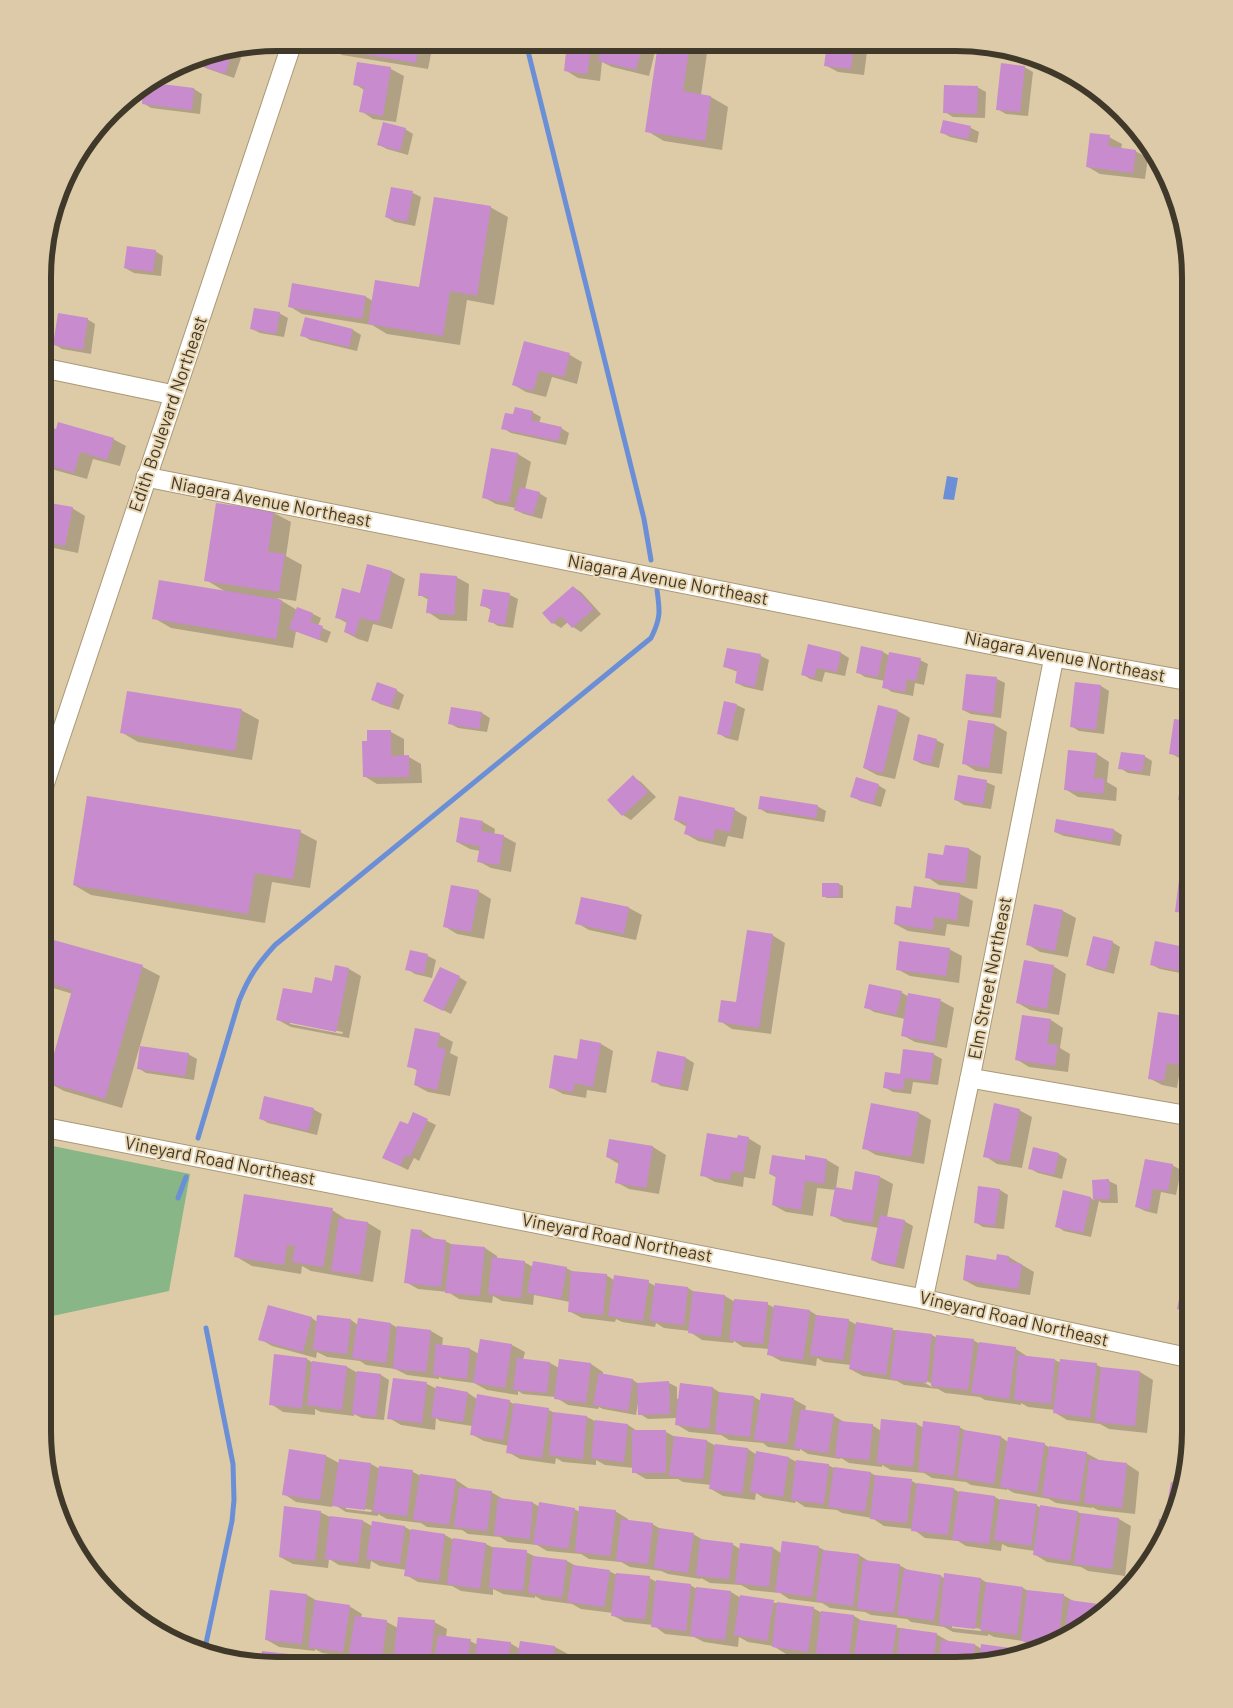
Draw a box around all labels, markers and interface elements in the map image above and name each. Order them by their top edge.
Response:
street label: Edith Boulevard Northeast [123,313,211,514]
street label: Niagara Avenue Northeast [169,471,373,531]
street label: Niagara Avenue Northeast [566,549,770,609]
street label: Niagara Avenue Northeast [963,626,1167,686]
street label: Elm Street Northeast [962,895,1016,1061]
street label: Vineyard Road Northeast [123,1131,317,1189]
street label: Vineyard Road Northeast [520,1208,714,1266]
street label: Vineyard Road Northeast [917,1286,1111,1351]

